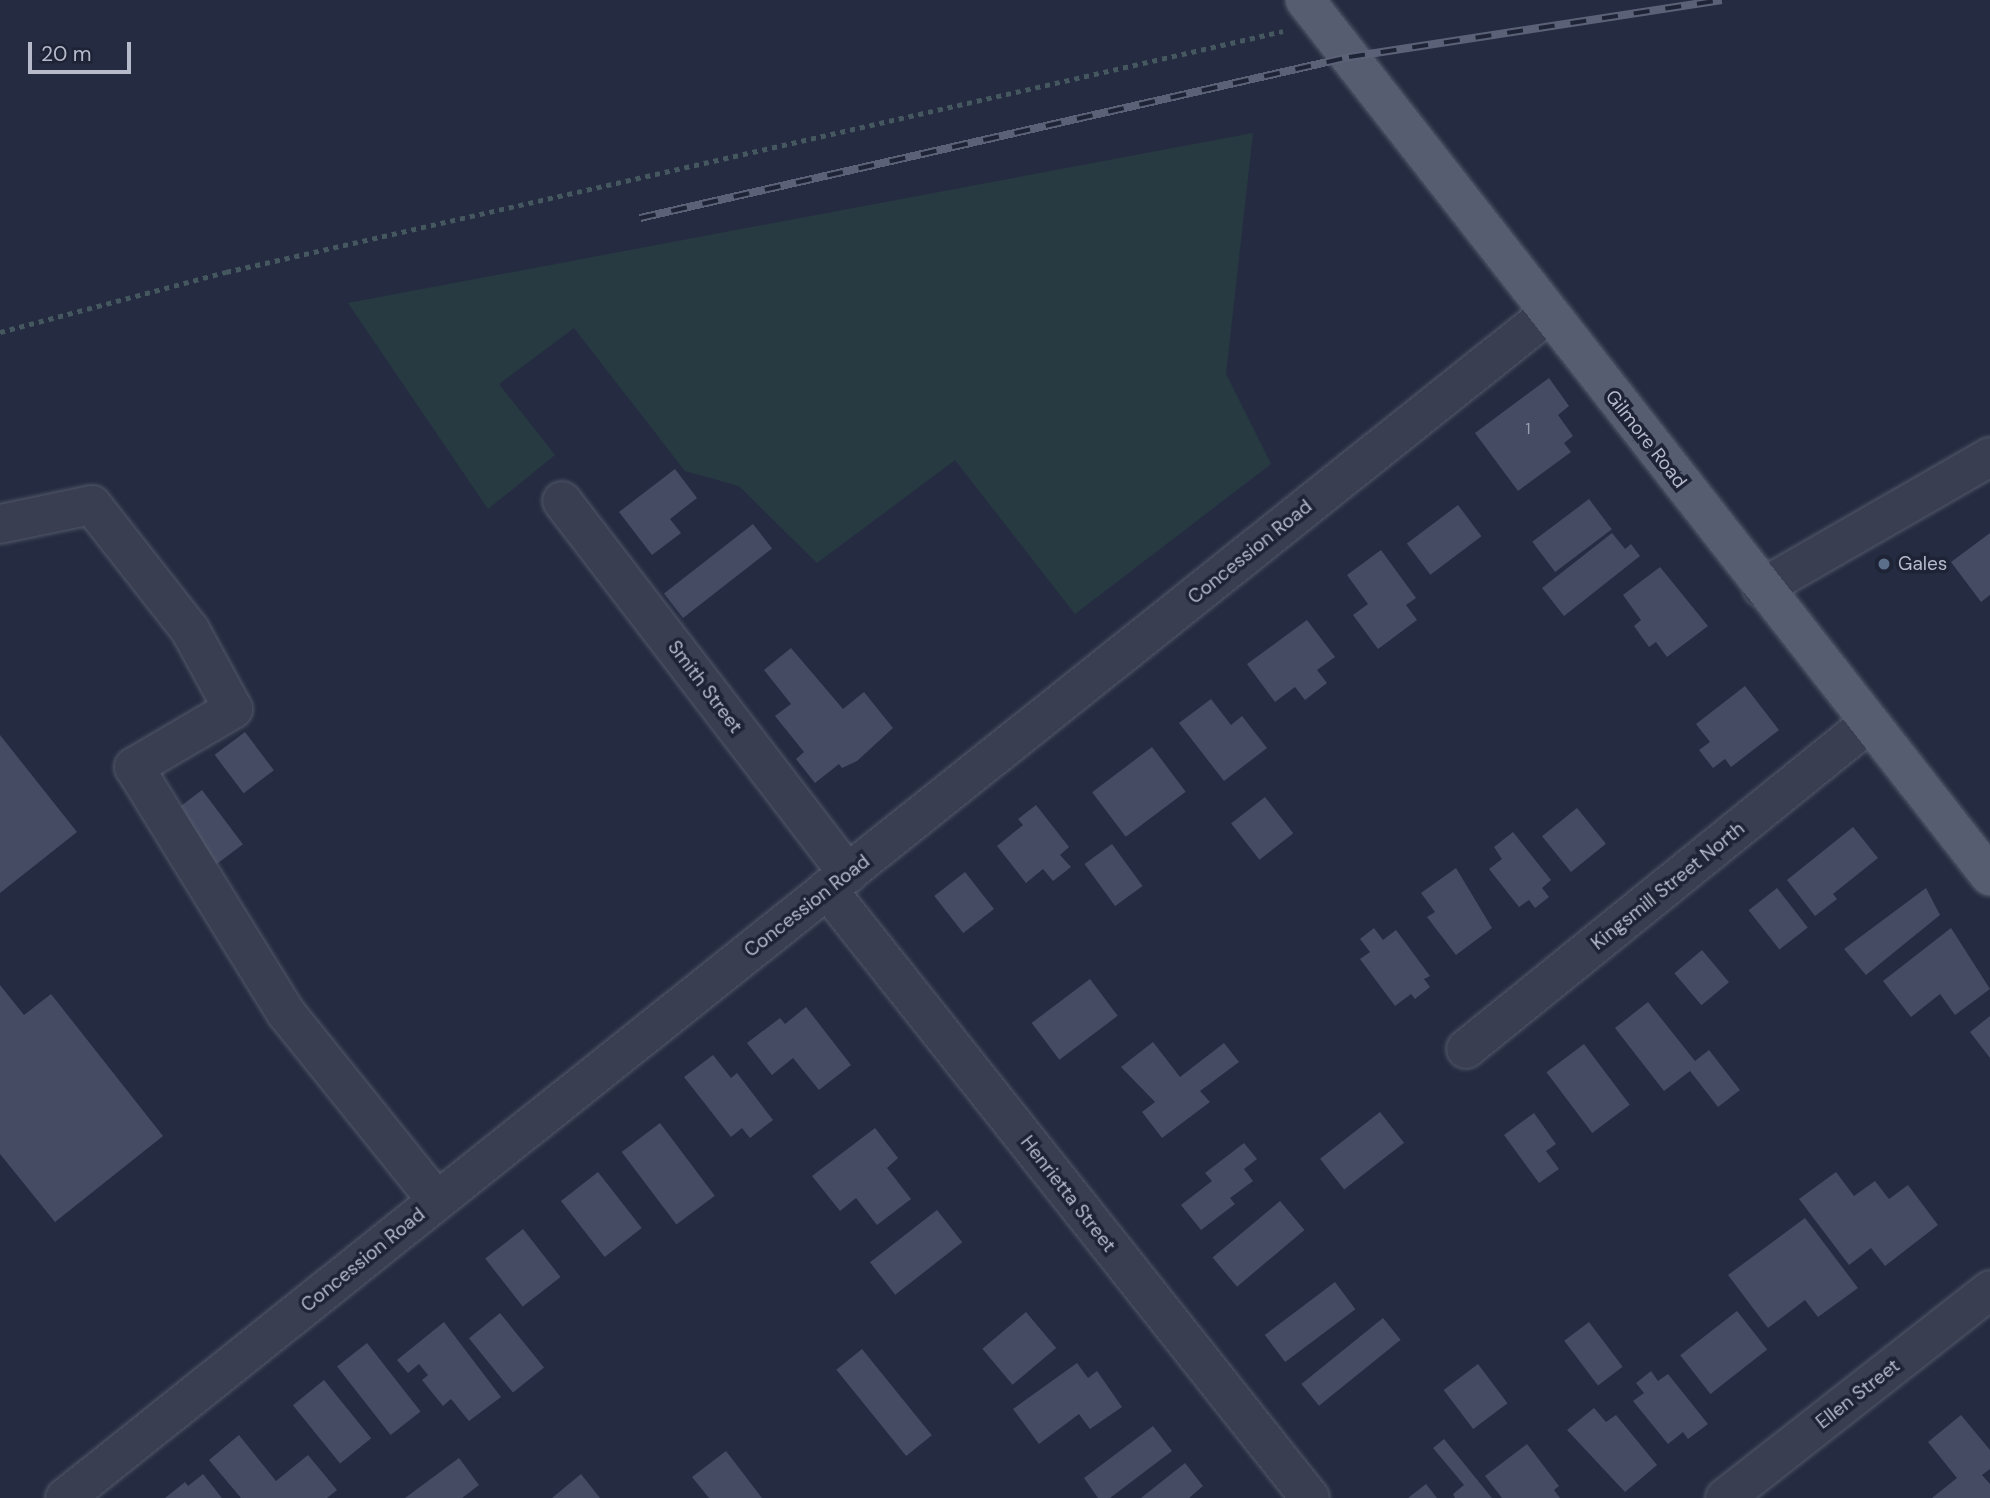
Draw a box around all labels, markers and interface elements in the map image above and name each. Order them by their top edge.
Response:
scale bar [32,28,135,72]
text: 20 m [41,40,92,68]
street label: Gilmore Road [1601,385,1691,493]
house number: 1 [1526,419,1530,439]
street label: Concession Road [1184,495,1316,609]
place label: Gales [1898,553,1947,575]
marker: Gales [1876,556,1892,572]
street label: Smith Street [663,636,747,738]
street label: Kingsmill Street North [1587,817,1749,955]
street label: Concession Road [740,850,874,962]
street label: Henrietta Street [1016,1131,1120,1257]
street label: Concession Road [297,1203,429,1317]
street label: Ellen Street [1812,1354,1904,1434]

